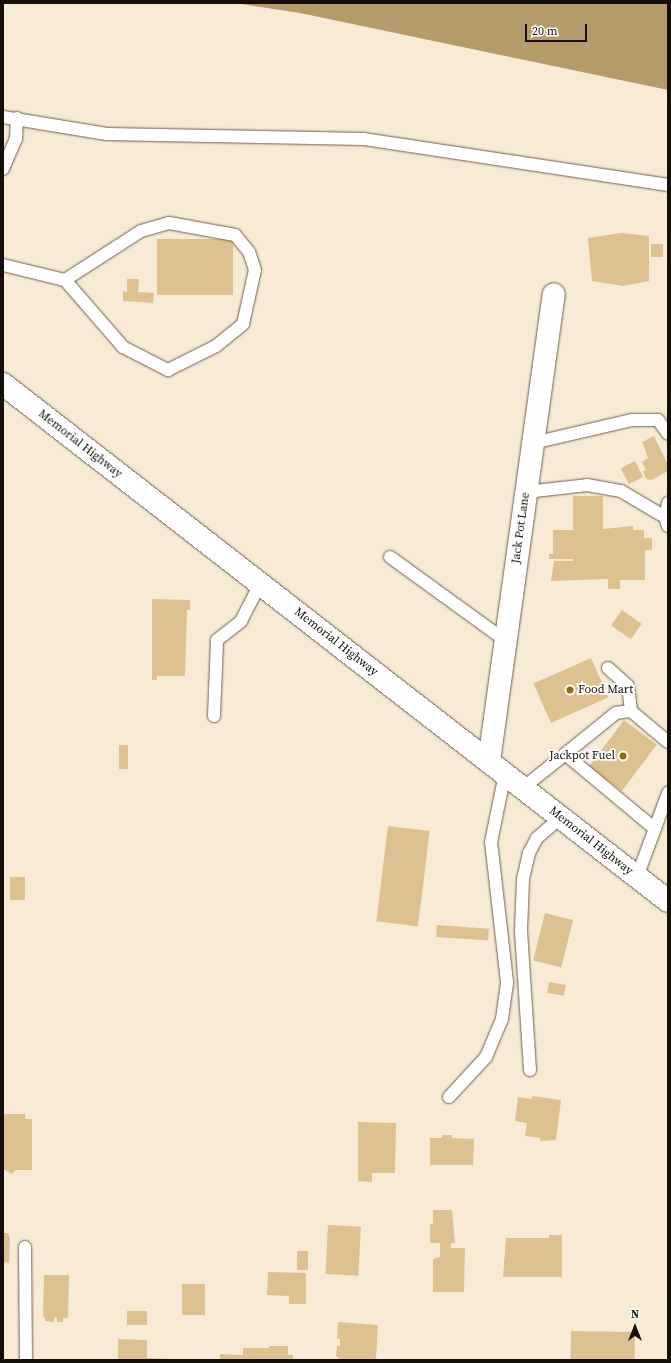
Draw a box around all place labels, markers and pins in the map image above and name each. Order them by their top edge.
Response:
place label: Food Mart [578,683,633,697]
marker: Food Mart [565,685,575,695]
place label: Jackpot Fuel [549,749,615,763]
marker: Jackpot Fuel [618,751,628,761]

